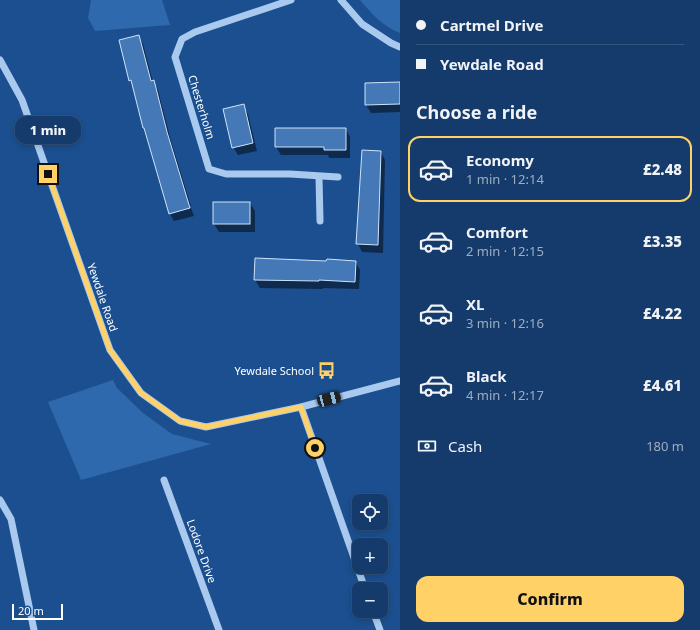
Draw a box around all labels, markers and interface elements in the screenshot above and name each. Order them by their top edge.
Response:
text: Cartmel Drive [440,15,543,35]
text: Yewdale Road [440,54,544,74]
street label: Chesterholm [185,73,219,141]
text: Choose a ride [416,100,537,124]
callout: 1 min [15,116,81,144]
text: 1 min [30,121,66,139]
text: Economy [466,150,534,170]
icon: car [418,151,454,187]
text: £2.48 [643,159,682,179]
route end [39,165,57,183]
text: 1 min · 12:14 [466,170,544,188]
text: Comfort [466,222,528,242]
icon: car [418,223,454,259]
text: £3.35 [643,231,682,251]
text: 2 min · 12:15 [466,242,544,260]
street label: Yewdale Road [84,261,122,333]
text: XL [466,294,484,314]
icon: car [418,295,454,331]
text: £4.22 [643,303,682,323]
text: 3 min · 12:16 [466,314,544,332]
bus stop icon: Yewdale School [317,360,337,380]
place label: Yewdale School [235,363,314,378]
text: Black [466,366,506,386]
icon: car [418,367,454,403]
text: £4.61 [643,375,682,395]
text: 4 min · 12:17 [466,386,544,404]
car [316,390,342,408]
icon: cash [416,435,438,457]
text: Cash [448,436,482,456]
text: 180 m [646,437,684,455]
route start [306,439,324,457]
map controls [352,494,388,618]
button: locate [352,494,388,530]
street label: Lodore Drive [184,517,220,585]
button: + [352,538,388,574]
button: Confirm [416,576,684,622]
button: − [352,582,388,618]
scale bar [12,602,63,621]
text: 20 m [18,603,44,618]

